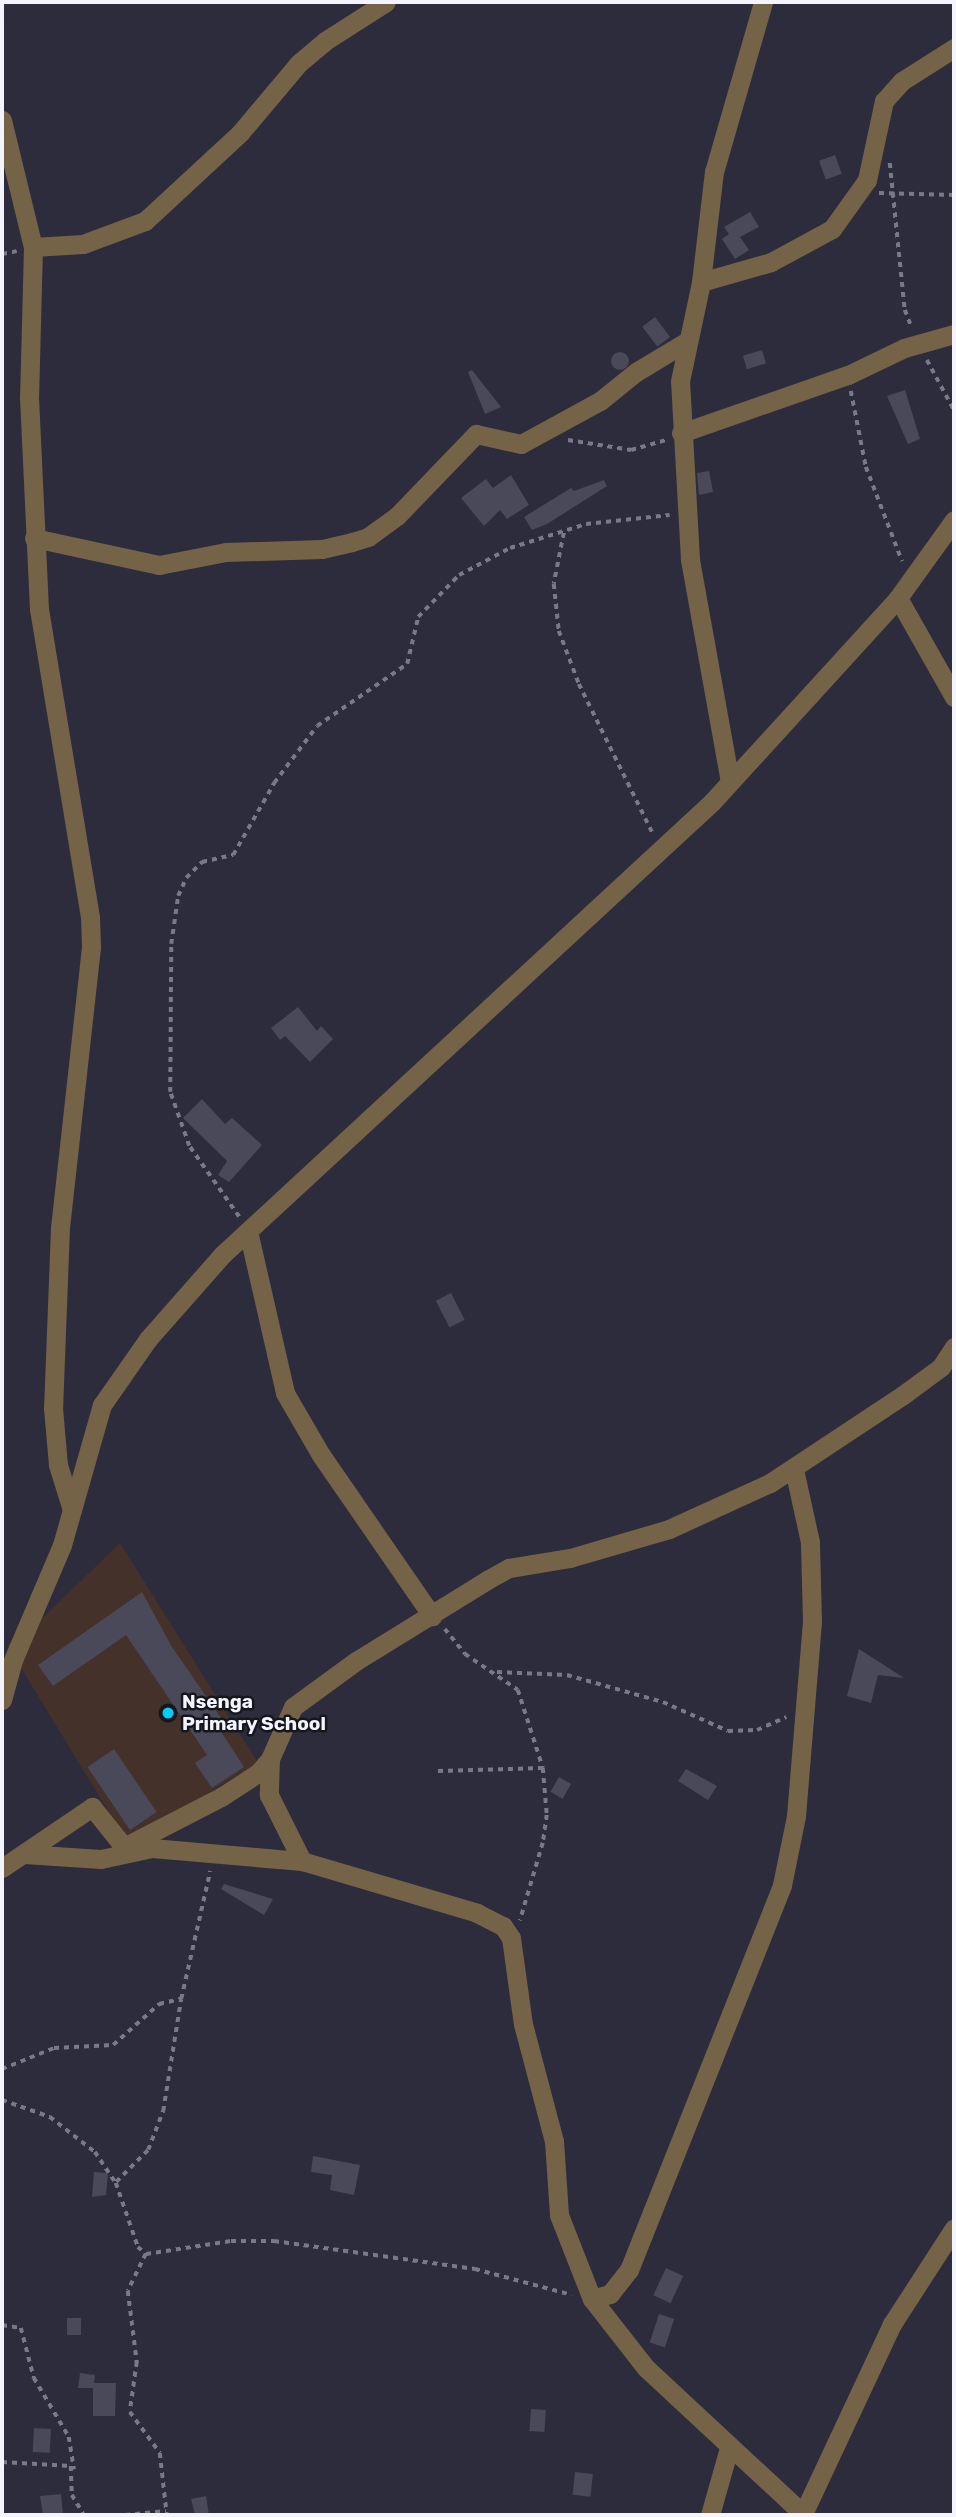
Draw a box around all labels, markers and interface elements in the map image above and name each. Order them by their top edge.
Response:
place label: Nsenga Primary School [182,1691,326,1735]
marker: Nsenga Primary School [160,1705,176,1721]

